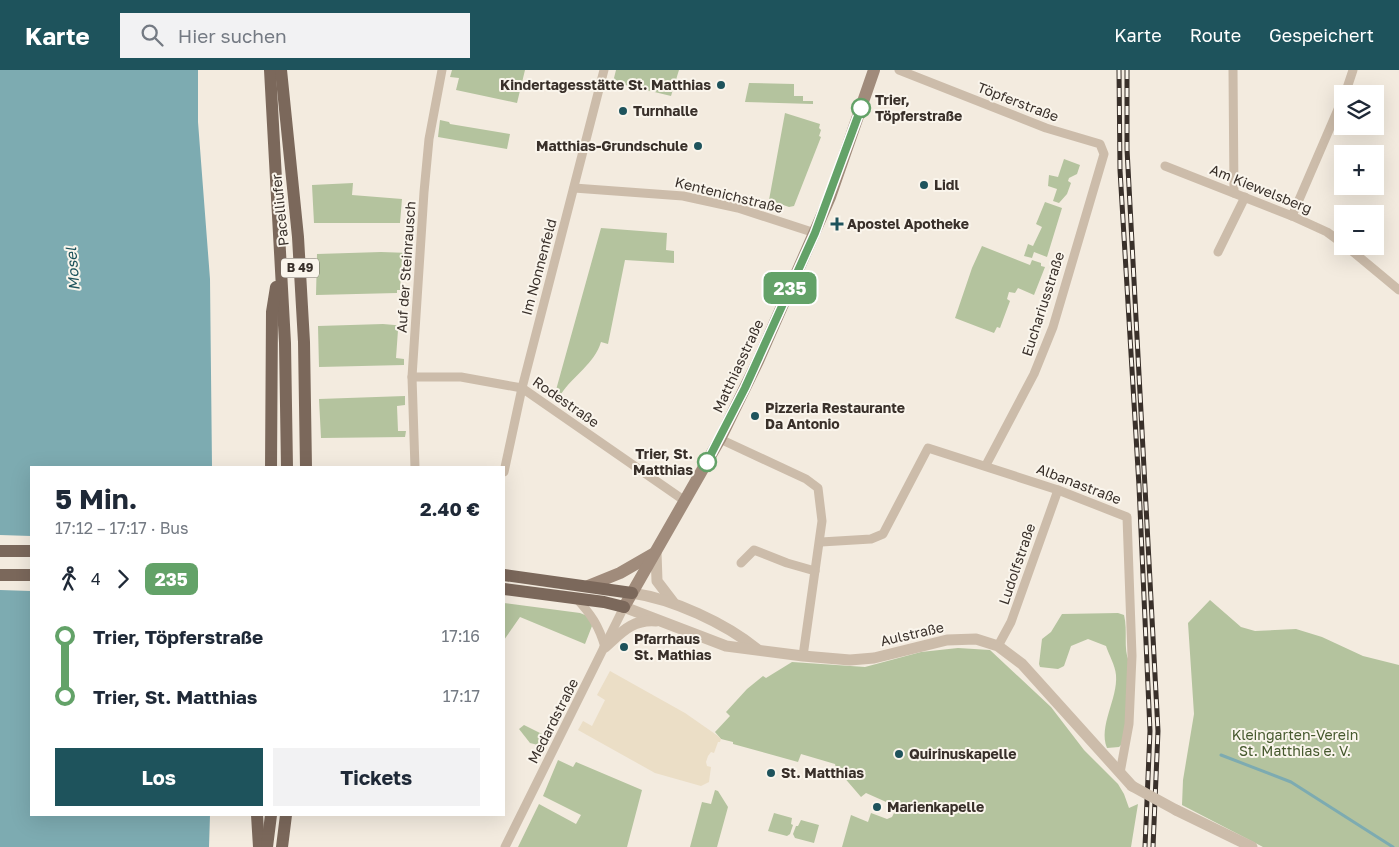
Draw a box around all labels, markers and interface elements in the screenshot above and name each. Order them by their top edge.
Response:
search box [120,13,470,58]
text: Karte [25,21,90,50]
icon: search [138,21,166,49]
text: Hier suchen [178,24,287,47]
text: Karte [1114,24,1162,46]
text: Route [1190,24,1241,46]
text: Gespeichert [1269,24,1374,46]
place label: Kindertagesstätte St. Matthias [500,76,711,93]
street label: Töpferstraße [975,78,1061,125]
marker: Kindertagesstätte St. Matthias [715,79,727,91]
map controls [1334,85,1384,255]
button: layers [1334,85,1384,135]
place label: Trier, Töpferstraße [875,91,962,124]
marker: Trier, Töpferstraße [851,98,871,118]
place label: Turnhalle [633,102,698,119]
marker: Turnhalle [617,105,629,117]
place label: Matthias-Grundschule [536,137,688,154]
marker: Matthias-Grundschule [692,140,704,152]
button: + [1334,145,1384,195]
street label: Am Kiewelsberg [1208,160,1315,217]
street label: Pacelliufer [267,173,292,247]
street label: Kentenichstraße [673,173,785,216]
place label: Lidl [934,176,959,193]
marker: Lidl [918,179,930,191]
street label: Auf der Steinrausch [392,201,419,333]
button: − [1334,205,1384,255]
place label: Apostel Apotheke [847,215,969,232]
street label: Im Nonnenfeld [517,217,560,317]
marker: Apostel Apotheke [831,218,843,230]
water label: Mosel [61,246,83,291]
street label: Euchariusstraße [1018,249,1067,358]
road number: B 49 [281,258,319,278]
line badge: 235 [761,272,819,304]
text: 235 [774,277,806,299]
street label: Matthiasstraße [708,316,767,415]
street label: Rodestraße [530,373,603,431]
place label: Pizzeria Restaurante Da Antonio [765,399,905,432]
marker: Pizzeria Restaurante Da Antonio [749,410,761,422]
place label: Trier, St. Matthias [633,445,693,478]
marker: Trier, St. Matthias [697,452,717,472]
street label: Albanastraße [1035,460,1124,507]
text: 5 Min. [55,482,138,515]
text: 2.40 € [420,497,480,520]
text: 17:12 – 17:17 · Bus [55,518,189,538]
street label: Ludolfstraße [995,521,1038,607]
icon: walk [55,565,83,593]
icon: forward [109,565,137,593]
text: 235 [155,568,188,590]
text: 4 [91,569,101,589]
street label: Aulstraße [879,618,945,649]
text: Trier, Töpferstraße [93,625,263,648]
text: 17:16 [442,626,480,646]
place label: Pfarrhaus St. Mathias [634,630,712,663]
marker: Pfarrhaus St. Mathias [618,641,630,653]
street label: Medardstraße [524,675,581,766]
text: Trier, St. Matthias [93,685,258,708]
text: 17:17 [443,686,480,706]
park label: Kleingarten-Verein St. Matthias e. V. [1232,726,1358,759]
place label: Quirinuskapelle [909,745,1016,762]
button: Los [55,748,263,806]
button: Tickets [273,748,480,806]
marker: Quirinuskapelle [893,748,905,760]
place label: St. Matthias [781,764,864,781]
marker: St. Matthias [765,767,777,779]
place label: Marienkapelle [887,798,984,815]
marker: Marienkapelle [871,801,883,813]

